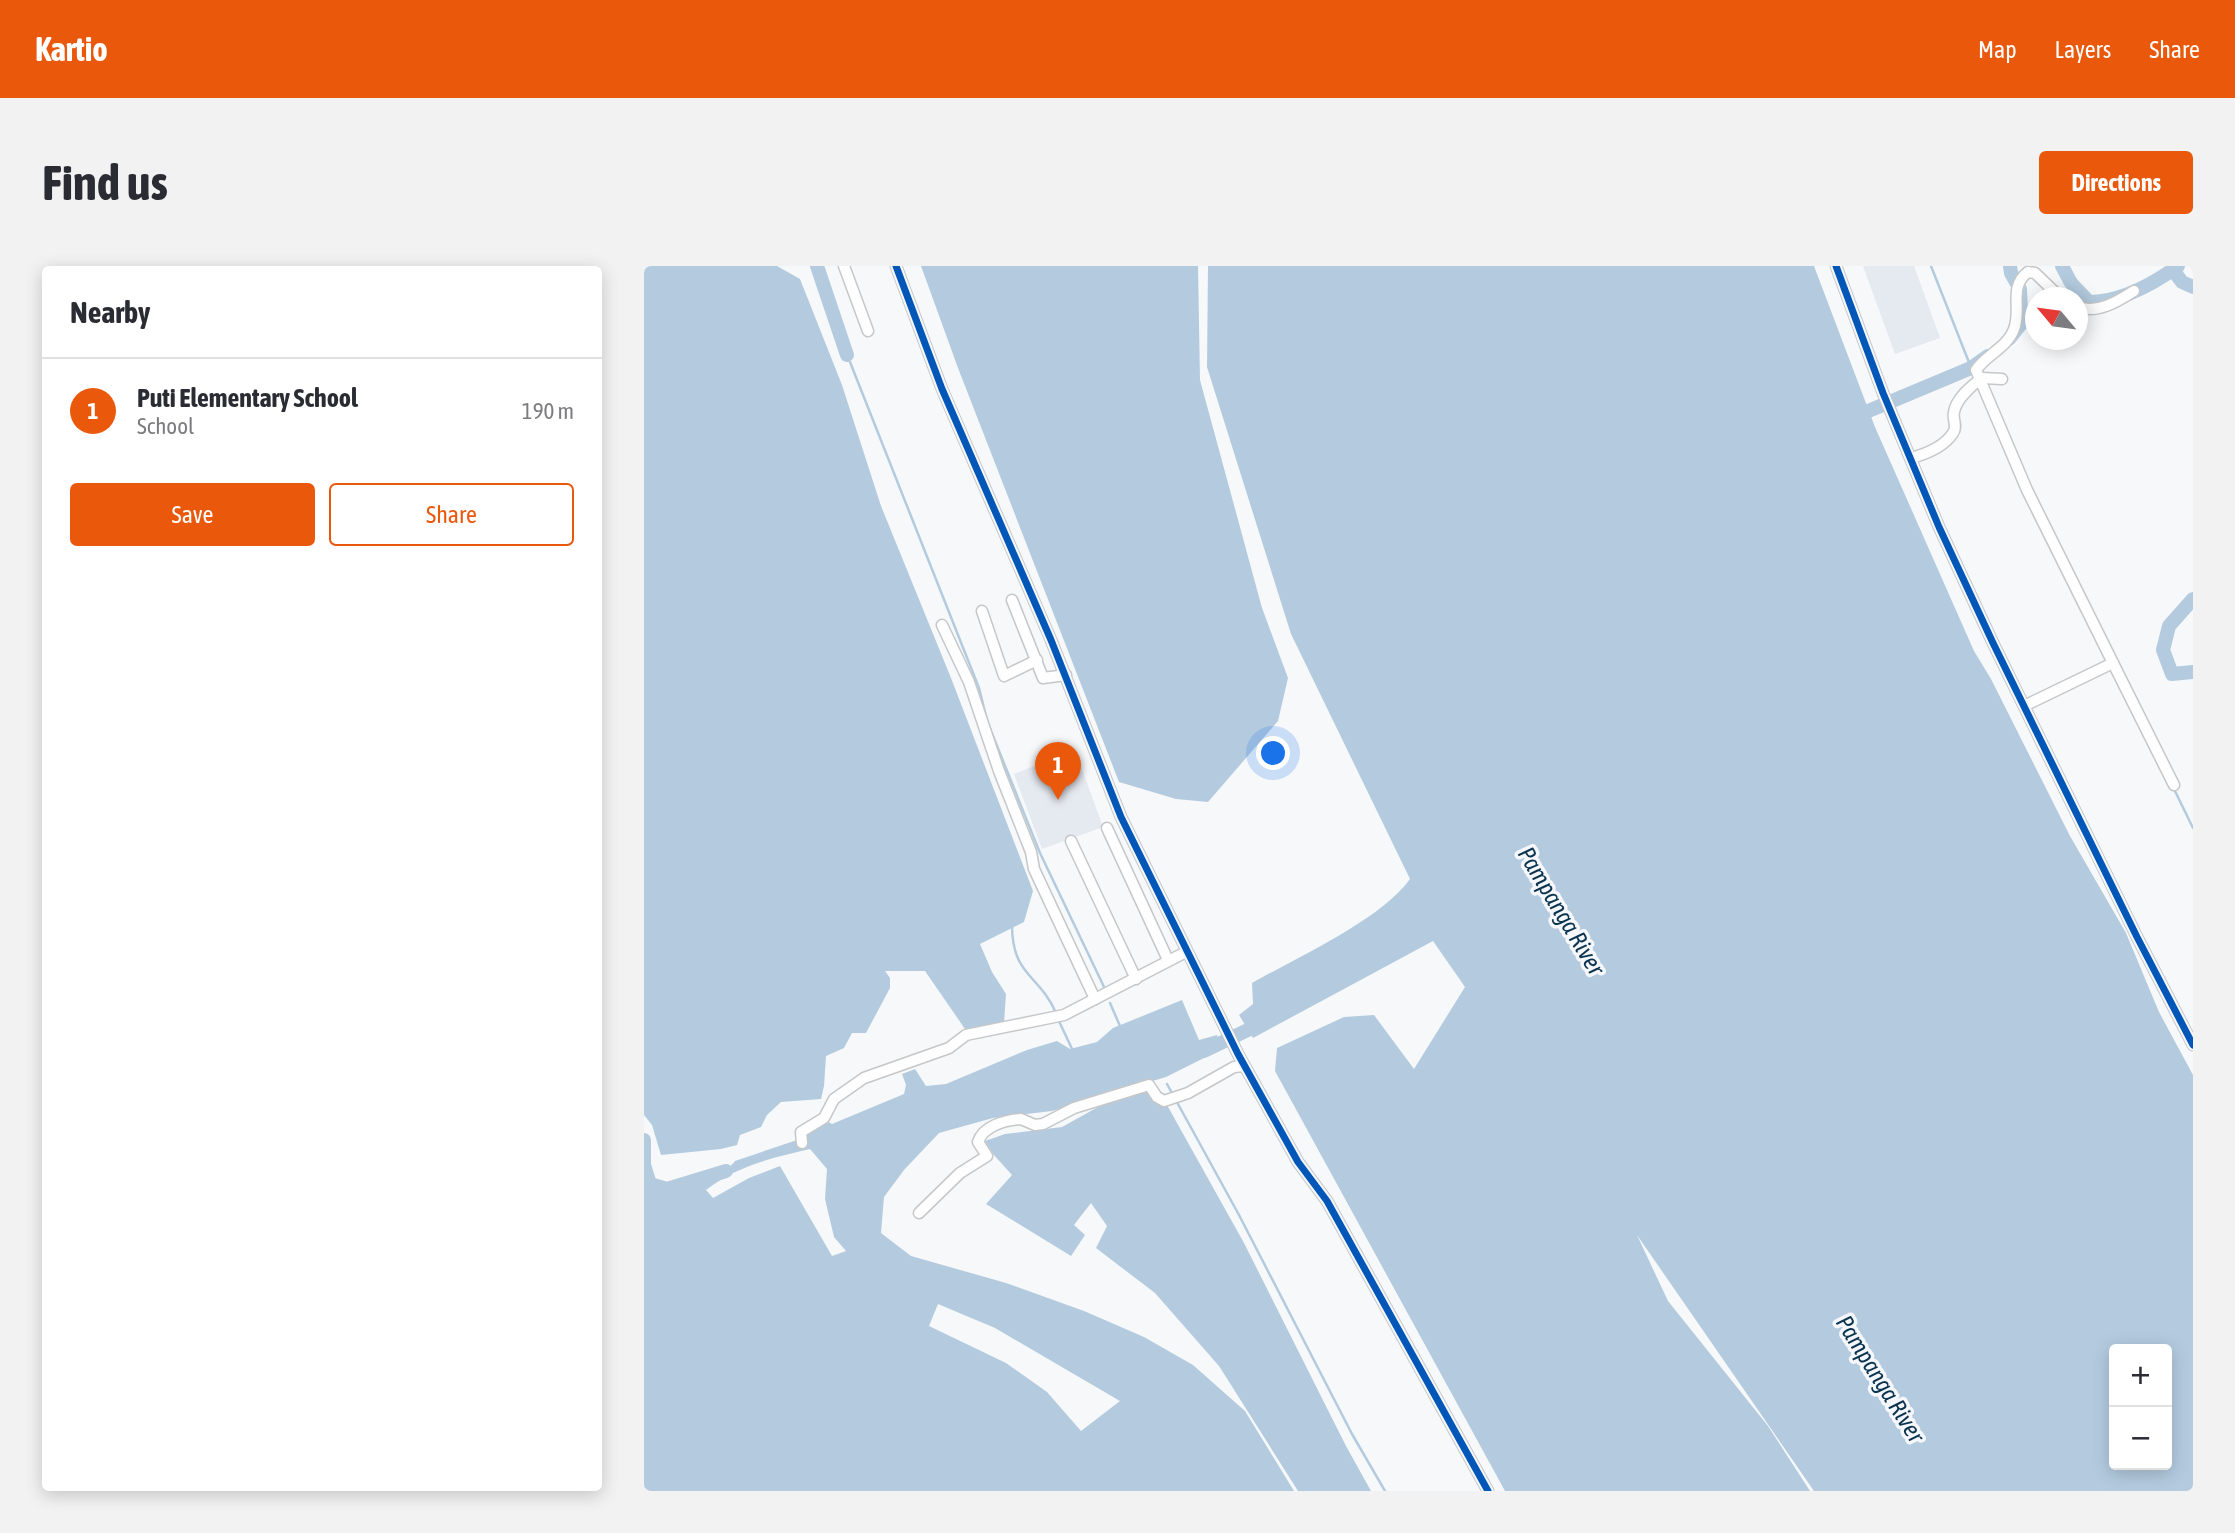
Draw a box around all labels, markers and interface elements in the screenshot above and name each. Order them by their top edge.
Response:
text: Kartio [35,30,108,68]
text: Map [1978,36,2017,63]
text: Layers [2055,36,2111,63]
text: Share [2149,36,2200,63]
button: Directions [2039,151,2193,214]
text: Find us [42,154,168,210]
north arrow [2025,287,2088,350]
text: Nearby [70,295,150,329]
text: Puti Elementary School [137,383,358,413]
text: 1 [88,398,98,424]
text: 190 m [522,398,574,424]
text: School [137,413,194,439]
button: Save [70,483,315,546]
button: Share [329,483,574,546]
your location [1256,736,1290,770]
pin: 1 [1035,742,1081,800]
water label: Pampanga River [1513,842,1611,980]
water label: Pampanga River [1831,1310,1931,1448]
map controls [2109,1344,2172,1470]
button: + [2109,1344,2172,1407]
button: − [2109,1407,2172,1470]

